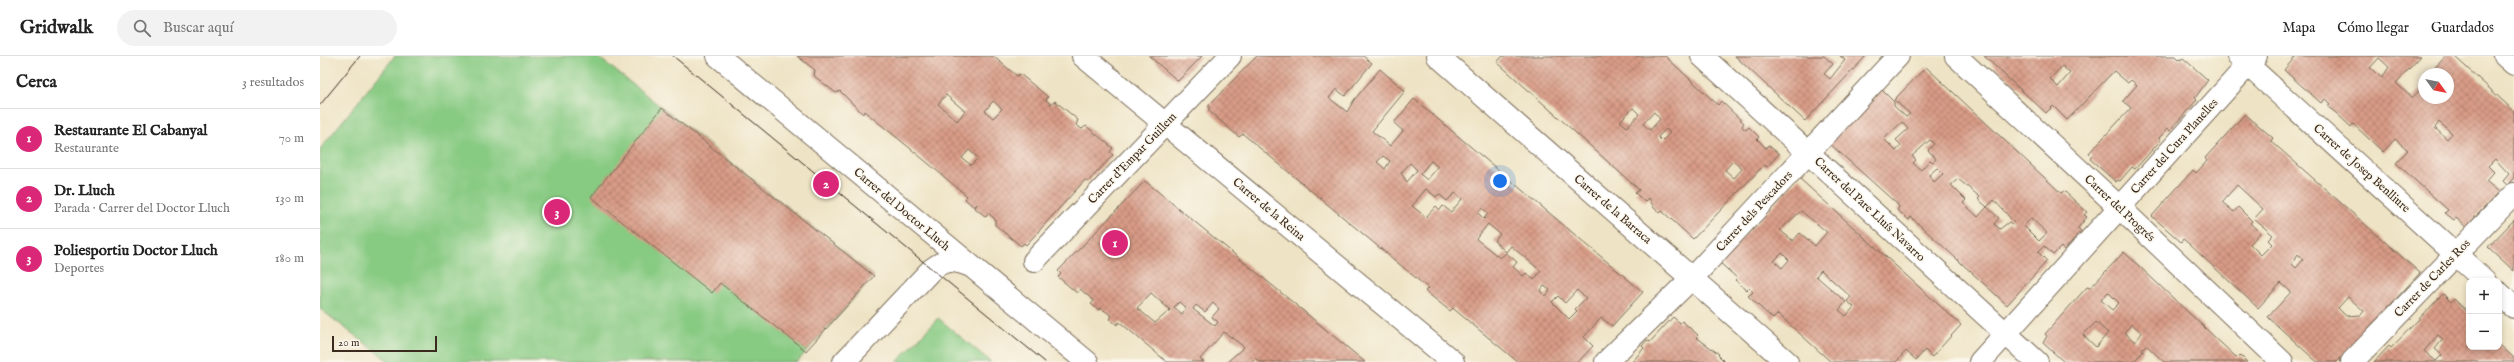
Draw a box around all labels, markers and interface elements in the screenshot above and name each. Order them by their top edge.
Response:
search box [117,10,397,46]
text: Gridwalk [20,16,93,40]
icon: search [131,17,153,39]
text: Buscar aquí [163,18,233,37]
text: Mapa [2282,19,2315,37]
text: Cómo llegar [2337,19,2409,37]
text: Guardados [2431,19,2494,37]
north arrow [2418,68,2454,104]
text: Cerca [16,72,57,93]
text: 3 resultados [242,74,304,91]
street label: Carrer del Cura Planelles [2127,95,2221,197]
street label: Carrer d'Empar Guillem [1085,109,1181,208]
text: Restaurante El Cabanyal [54,121,207,140]
street label: Carrer de Josep Benlliure [2309,121,2414,217]
text: 1 [27,130,31,147]
text: 70 m [279,130,304,147]
text: Restaurante [54,140,119,157]
street label: Carrer del Pare Lluís Navarro [1811,154,1929,265]
street label: Carrer del Doctor Lluch [850,165,953,254]
street label: Carrer dels Pescadors [1713,168,1796,255]
pin: 2 [813,169,839,199]
your location [1490,171,1510,191]
street label: Carrer de la Barraca [1571,172,1655,248]
street label: Carrer del Progrés [2081,172,2158,245]
street label: Carrer de la Reina [1229,175,1309,245]
text: Dr. Lluch [54,181,115,200]
text: 2 [26,190,32,207]
text: 130 m [275,190,304,207]
pin: 3 [544,197,570,227]
text: Parada · Carrer del Doctor Lluch [54,200,230,217]
pin: 1 [1102,228,1128,258]
street label: Carrer de Carles Ros [2391,236,2474,321]
text: Poliesportiu Doctor Lluch [54,241,218,260]
text: 3 [27,250,31,267]
text: 180 m [275,250,304,267]
text: Deportes [54,260,104,277]
map controls [2466,278,2502,350]
button: + [2466,278,2502,314]
button: − [2466,314,2502,350]
scale bar [332,334,437,353]
text: 20 m [338,336,359,350]

